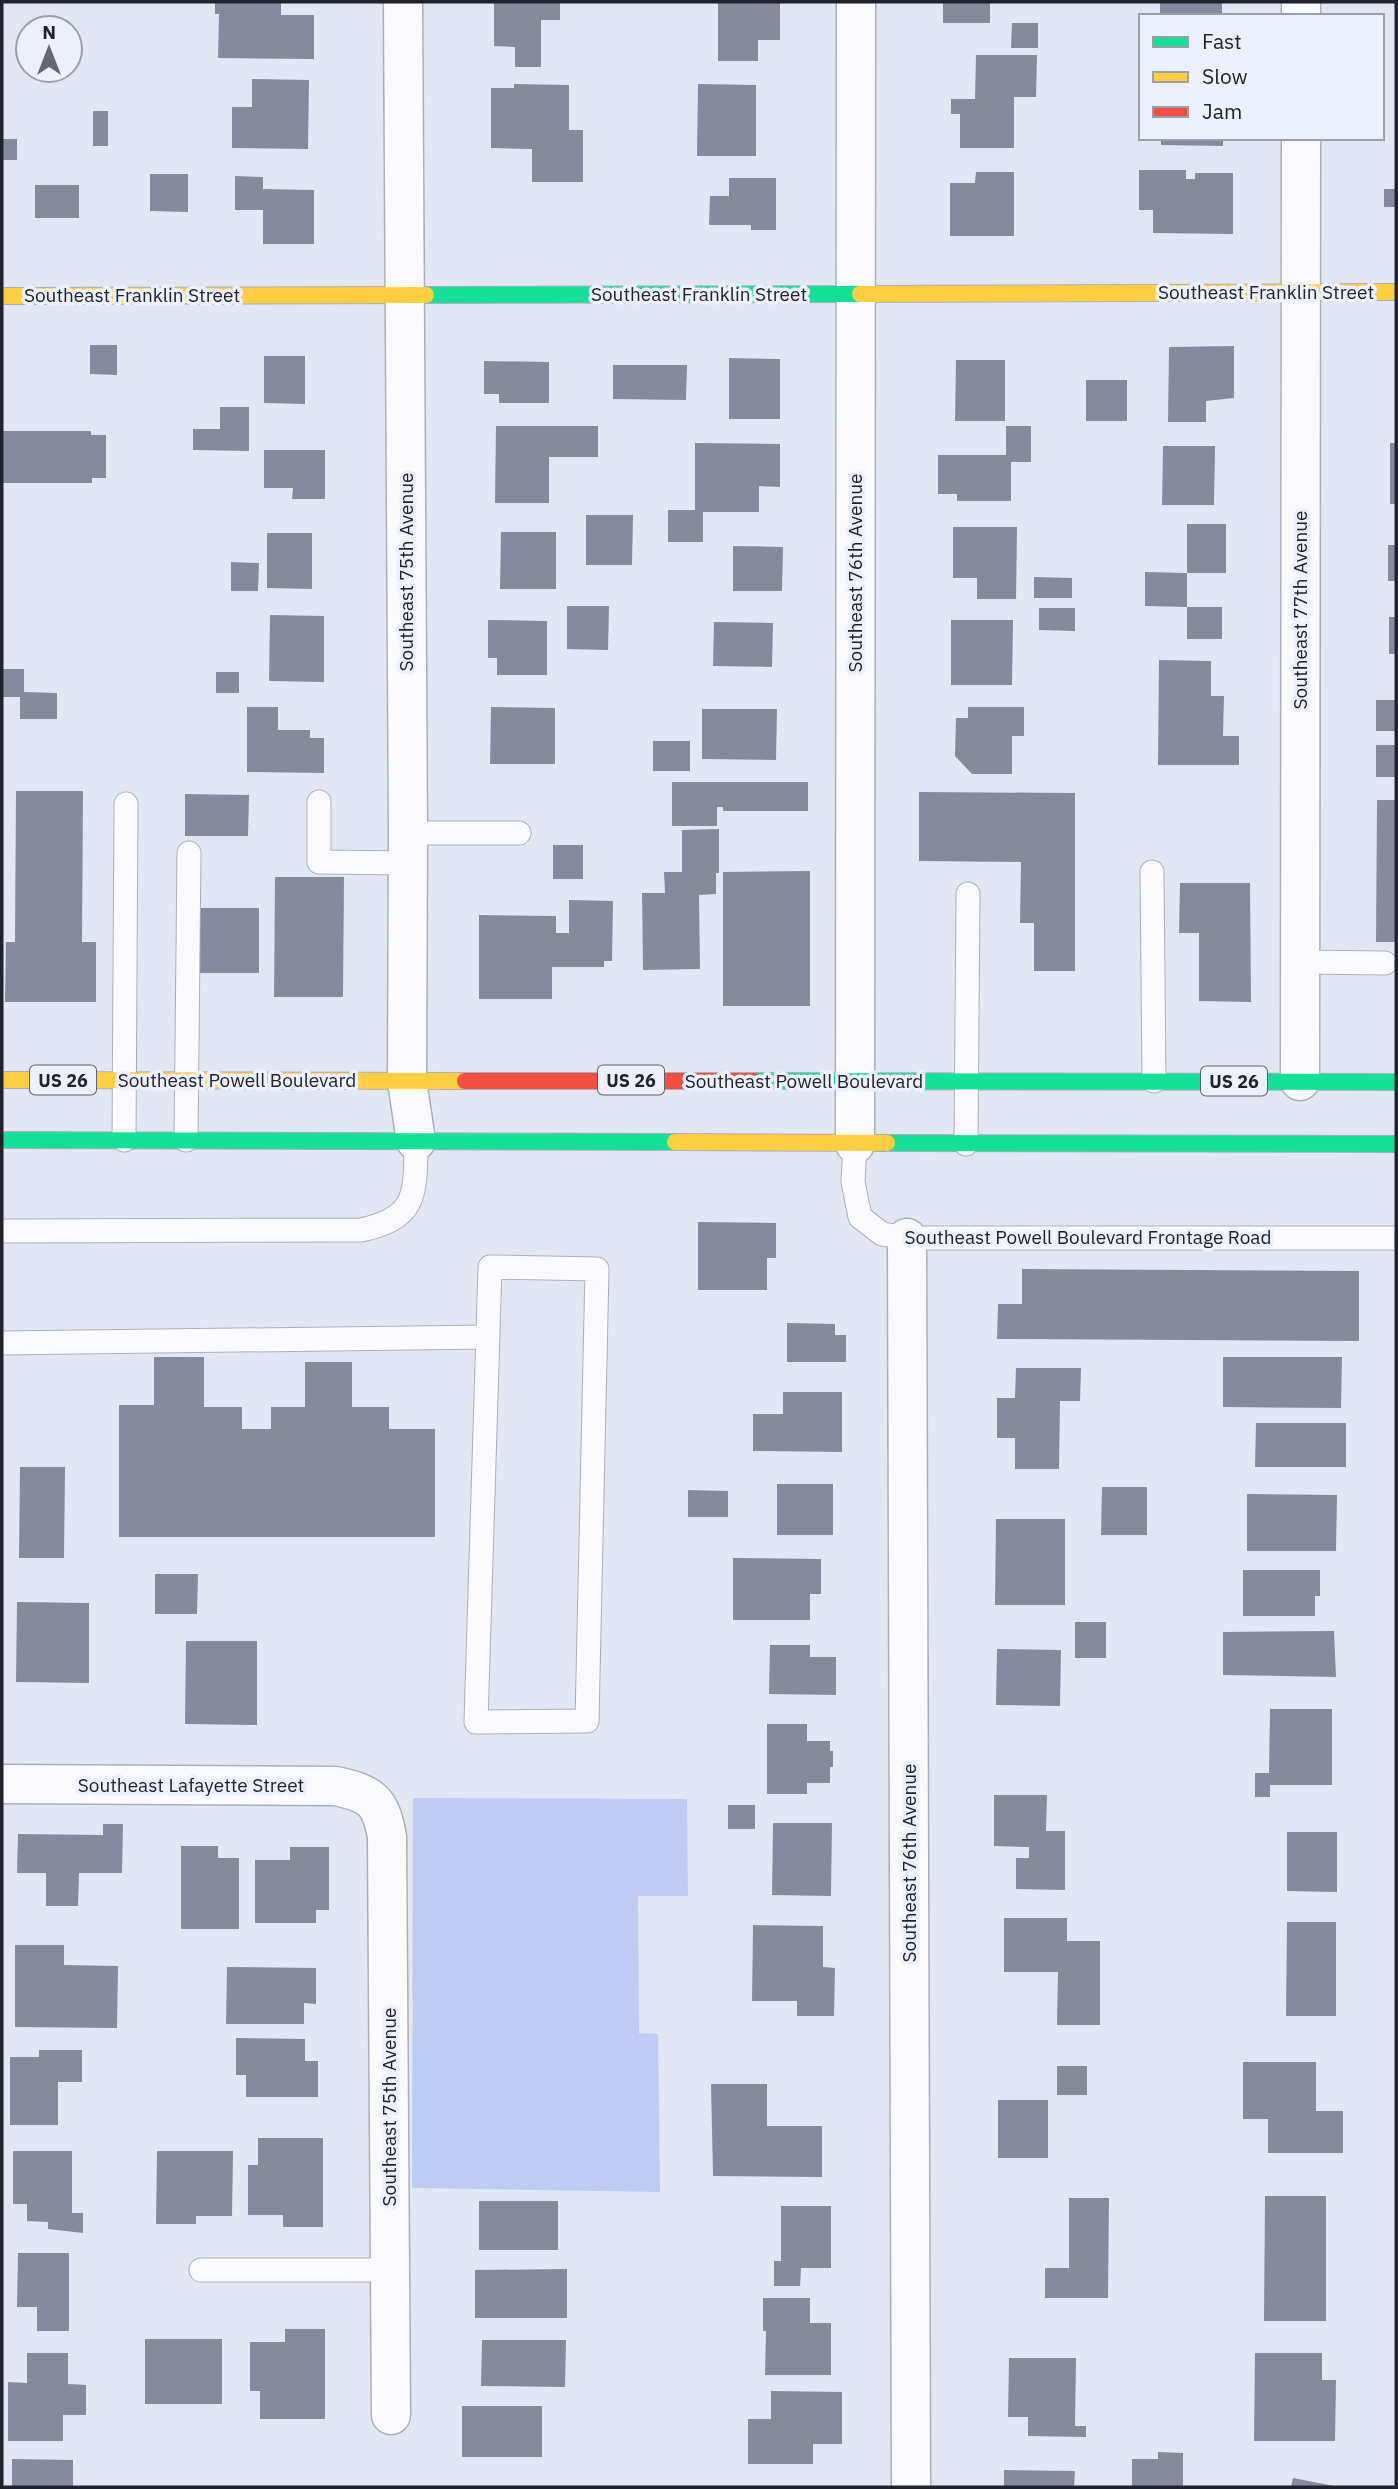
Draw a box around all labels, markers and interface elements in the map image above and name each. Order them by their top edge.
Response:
north arrow [14,14,84,84]
legend [1139,14,1384,140]
text: N [42,20,56,44]
text: Fast [1202,27,1242,55]
text: Slow [1202,62,1248,90]
text: Jam [1202,97,1242,125]
street label: Southeast Franklin Street [1158,280,1374,304]
street label: Southeast Franklin Street [591,282,807,306]
street label: Southeast Franklin Street [24,283,240,307]
street label: Southeast 75th Avenue [394,473,418,671]
street label: Southeast 76th Avenue [843,474,867,672]
street label: Southeast 77th Avenue [1288,511,1312,709]
road number: US 26 [30,1065,96,1094]
road number: US 26 [598,1065,664,1094]
road number: US 26 [1201,1066,1267,1096]
street label: Southeast Powell Boulevard [118,1068,356,1092]
street label: Southeast Powell Boulevard [685,1069,923,1093]
street label: Southeast Powell Boulevard Frontage Road [905,1225,1271,1249]
street label: Southeast 76th Avenue [897,1764,921,1962]
street label: Southeast Lafayette Street [78,1773,304,1797]
street label: Southeast 75th Avenue [377,2008,401,2206]

